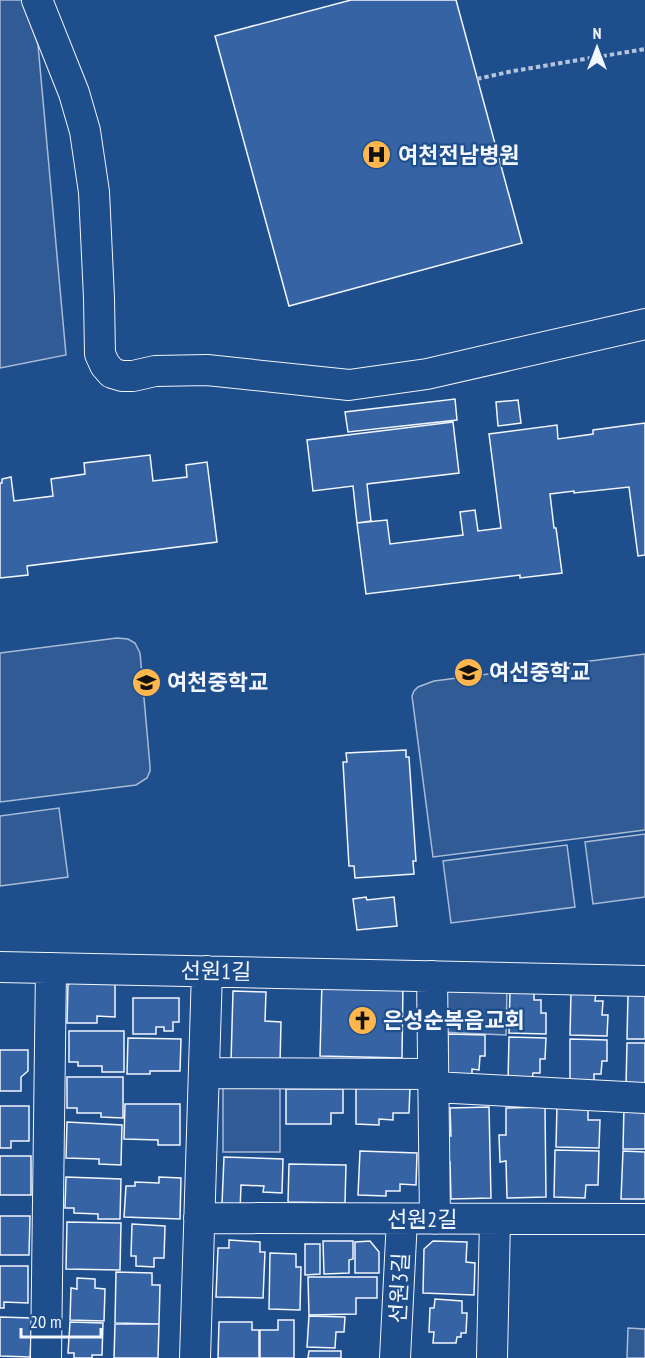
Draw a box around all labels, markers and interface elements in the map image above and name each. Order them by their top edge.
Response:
north arrow [567,18,627,78]
text: N [593,23,601,43]
hospital icon: 여천전남병원 [361,139,393,171]
place label: 여천전남병원 [398,141,519,169]
school or university icon: 여선중학교 [452,656,484,688]
place label: 여선중학교 [489,658,590,686]
school or university icon: 여천중학교 [130,666,162,698]
place label: 여천중학교 [167,668,268,696]
street label: 선원1길 [180,956,252,986]
church icon: 은성순복음교회 [346,1004,378,1036]
place label: 은성순복음교회 [383,1006,525,1034]
street label: 선원2길 [387,1205,457,1233]
street label: 선원3길 [383,1252,415,1324]
scale bar [21,1301,100,1339]
text: 20 m [30,1310,62,1333]

